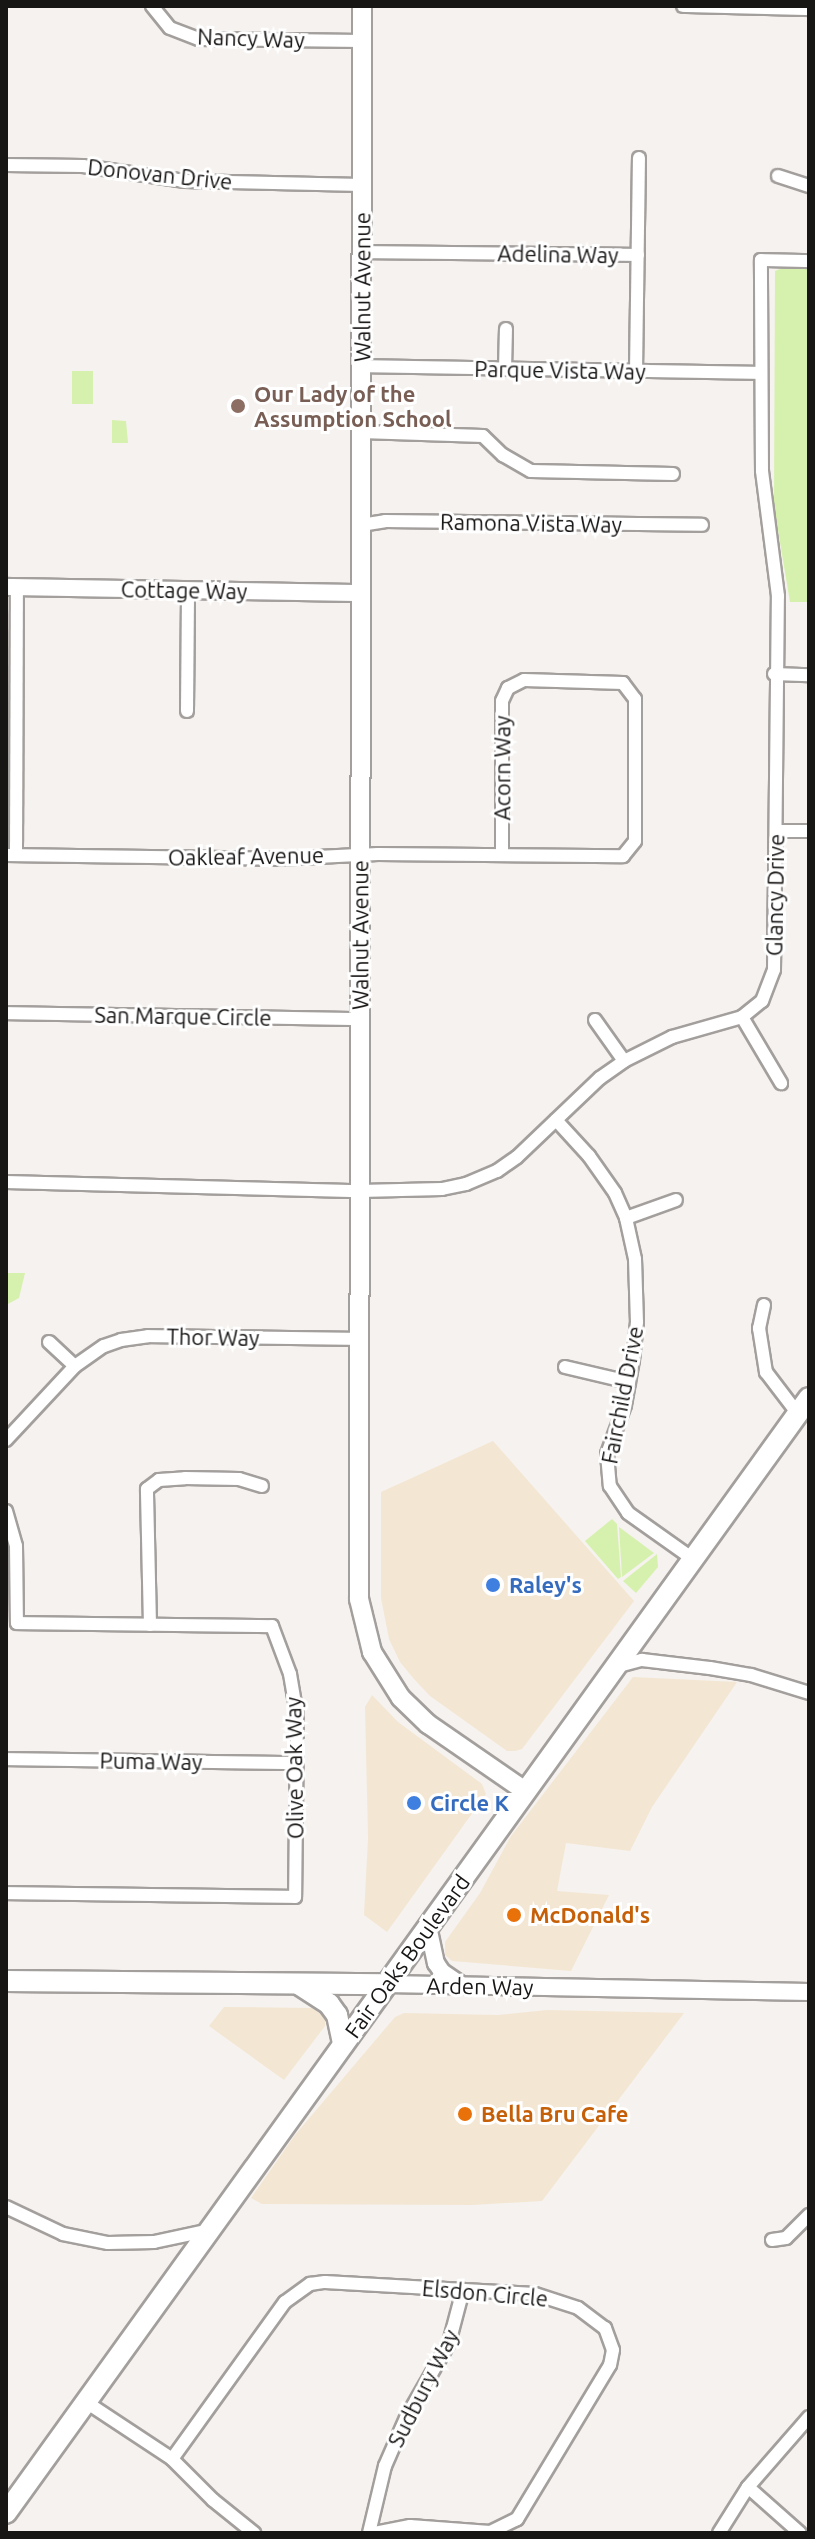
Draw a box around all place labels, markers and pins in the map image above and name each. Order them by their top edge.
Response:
place label: Our Lady of the Assumption School [254,380,452,432]
marker: Our Lady of the Assumption School [229,397,247,415]
place label: Raley's [509,1572,582,1598]
marker: Raley's [484,1576,502,1594]
place label: Circle K [430,1790,509,1816]
marker: Circle K [405,1794,423,1812]
place label: McDonald's [530,1902,650,1928]
marker: McDonald's [505,1906,523,1924]
place label: Bella Bru Cafe [481,2101,628,2127]
marker: Bella Bru Cafe [456,2105,474,2123]

